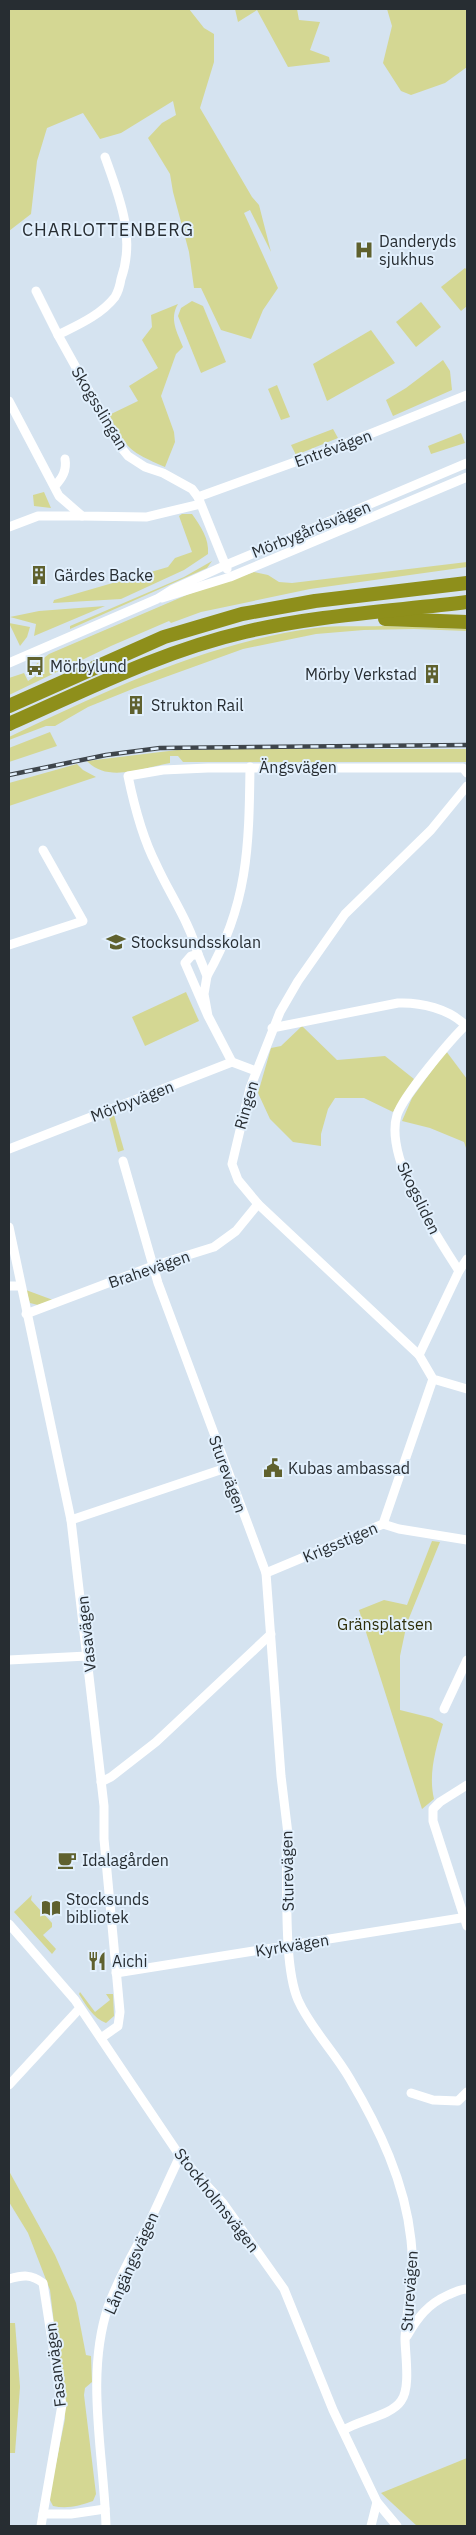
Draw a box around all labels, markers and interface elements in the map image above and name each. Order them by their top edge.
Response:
district label: CHARLOTTENBERG [22,218,194,241]
place label: Danderyds sjukhus [379,231,456,269]
hospital icon: Danderyds sjukhus [353,239,375,261]
street label: Skogsslingan [67,363,133,453]
street label: Entrévägen [292,425,374,471]
street label: Mörbygårdsvägen [249,496,373,562]
building icon: Gärdes Backe [28,564,50,586]
place label: Gärdes Backe [54,565,153,585]
bus stop icon: Mörbylund [24,655,46,677]
place label: Mörbylund [50,656,127,676]
building icon: Mörby Verkstad [421,663,443,685]
place label: Mörby Verkstad [305,664,417,684]
building icon: Strukton Rail [125,694,147,716]
place label: Strukton Rail [151,695,244,715]
street label: Ängsvägen [259,757,337,777]
school or university icon: Stocksundsskolan [105,931,127,953]
place label: Stocksundsskolan [131,932,261,952]
street label: Mörbyvägen [88,1076,176,1126]
street label: Ringen [230,1078,262,1132]
street label: Skogsliden [393,1158,445,1238]
street label: Brahevägen [106,1246,192,1292]
street label: Sturevägen [205,1433,251,1515]
public building icon: Kubas ambassad [262,1457,284,1479]
place label: Kubas ambassad [288,1458,410,1478]
street label: Krigsstigen [299,1517,381,1567]
street label: Vasavägen [72,1595,100,1673]
park label: Gränsplatsen [337,1614,433,1634]
street label: Sturevägen [276,1830,298,1912]
cafe icon: Idalagården [56,1849,78,1871]
place label: Idalagården [82,1850,169,1870]
place label: Stocksunds bibliotek [66,1889,149,1927]
library icon: Stocksunds bibliotek [40,1897,62,1919]
street label: Kyrkvägen [254,1929,330,1961]
restaurant icon: Aichi [86,1950,108,1972]
place label: Aichi [112,1951,147,1971]
street label: Stockholmsvägen [170,2144,264,2256]
street label: Långängsvägen [99,2209,163,2317]
street label: Sturevägen [396,2250,422,2332]
street label: Fasanvägen [40,2322,70,2408]

